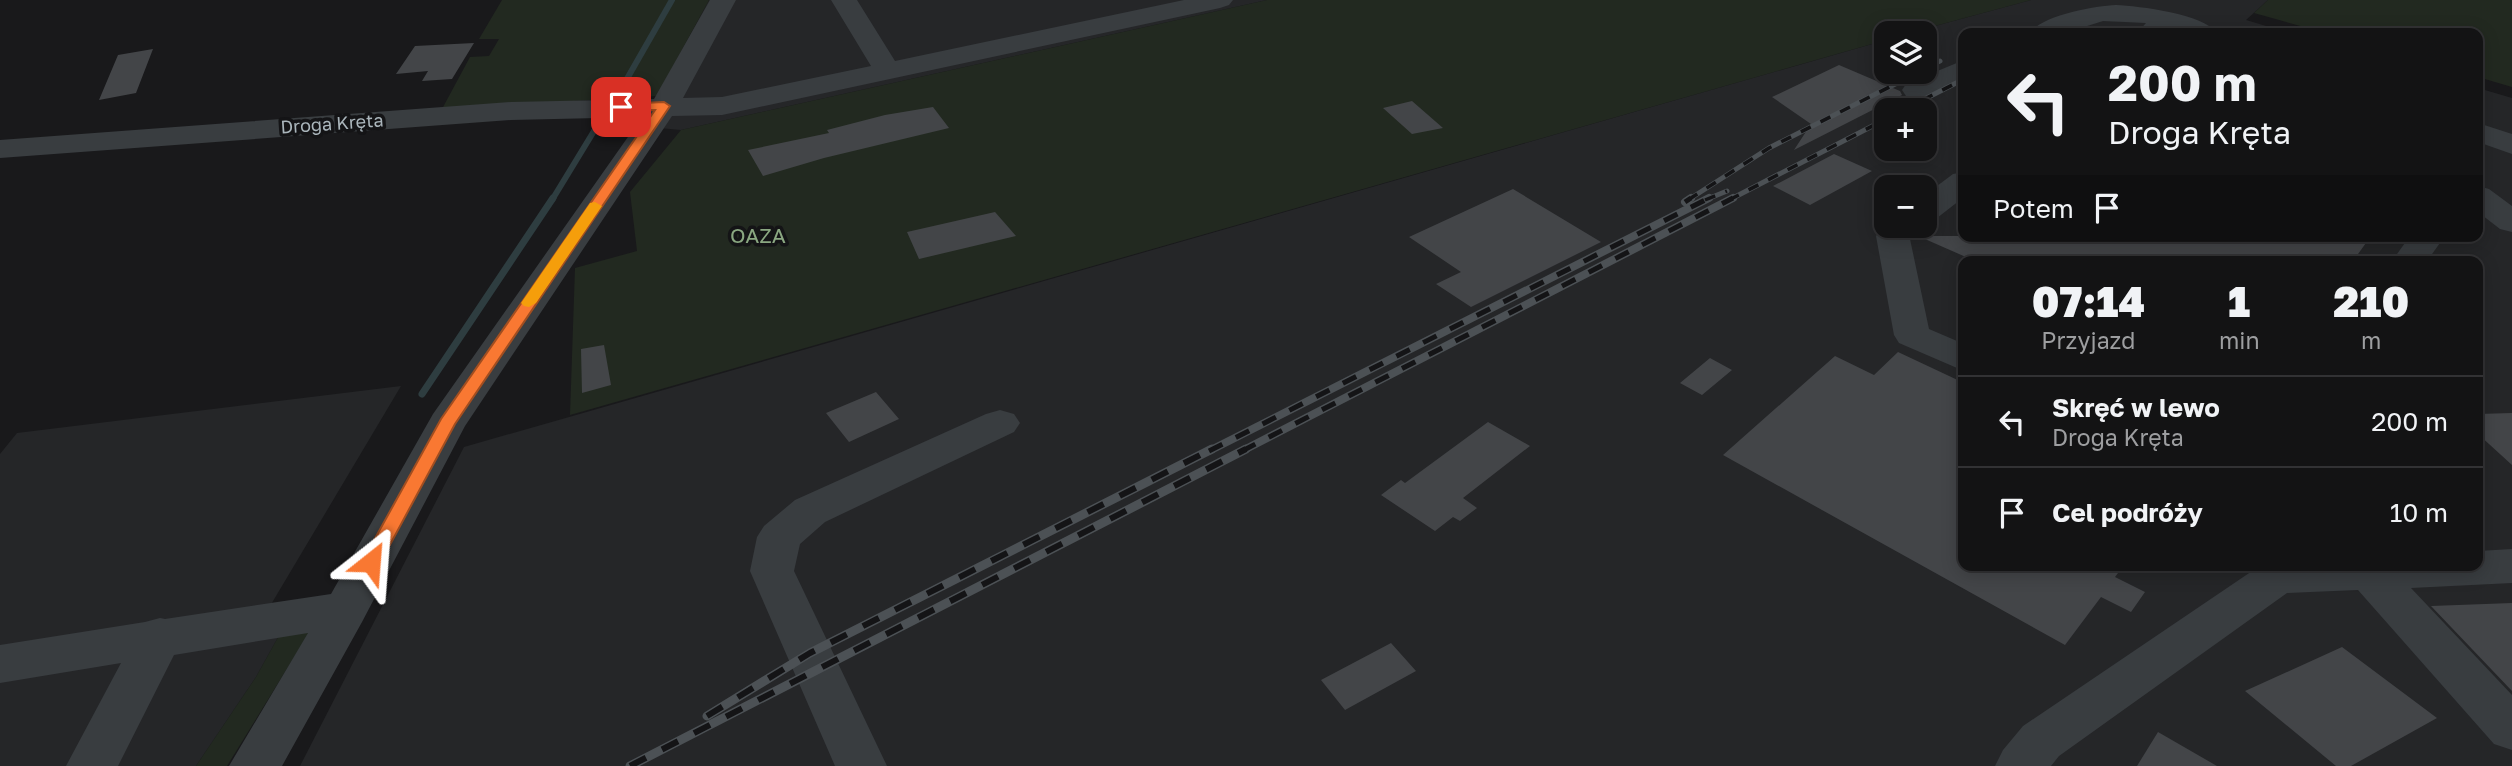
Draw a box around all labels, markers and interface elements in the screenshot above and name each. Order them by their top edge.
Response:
map controls [1874,21,1937,238]
button: layers [1874,21,1937,84]
text: 200 m [2108,53,2257,112]
icon: left [1993,56,2084,147]
pin [591,77,651,137]
icon: arrive [602,88,640,126]
button: + [1874,98,1937,161]
street label: Droga Kręta [280,108,384,138]
text: Droga Kręta [2108,113,2291,151]
button: − [1874,175,1937,238]
icon: arrive [2088,189,2126,227]
text: Potem [1993,193,2074,224]
park label: OAZA [730,222,786,248]
text: 07:14 [2032,276,2145,326]
text: 1 [2228,276,2250,326]
text: 210 [2333,276,2409,326]
text: Przyjazd [2041,326,2136,354]
text: min [2219,326,2260,354]
text: m [2361,326,2381,354]
text: Skręć w lewo [2052,392,2220,423]
icon: left [1993,403,2031,441]
text: 200 m [2371,406,2448,437]
text: Droga Kręta [2052,423,2184,451]
icon: arrive [1993,494,2031,532]
text: Cel podróży [2052,497,2203,528]
text: 10 m [2390,497,2448,528]
position arrow [334,525,408,599]

